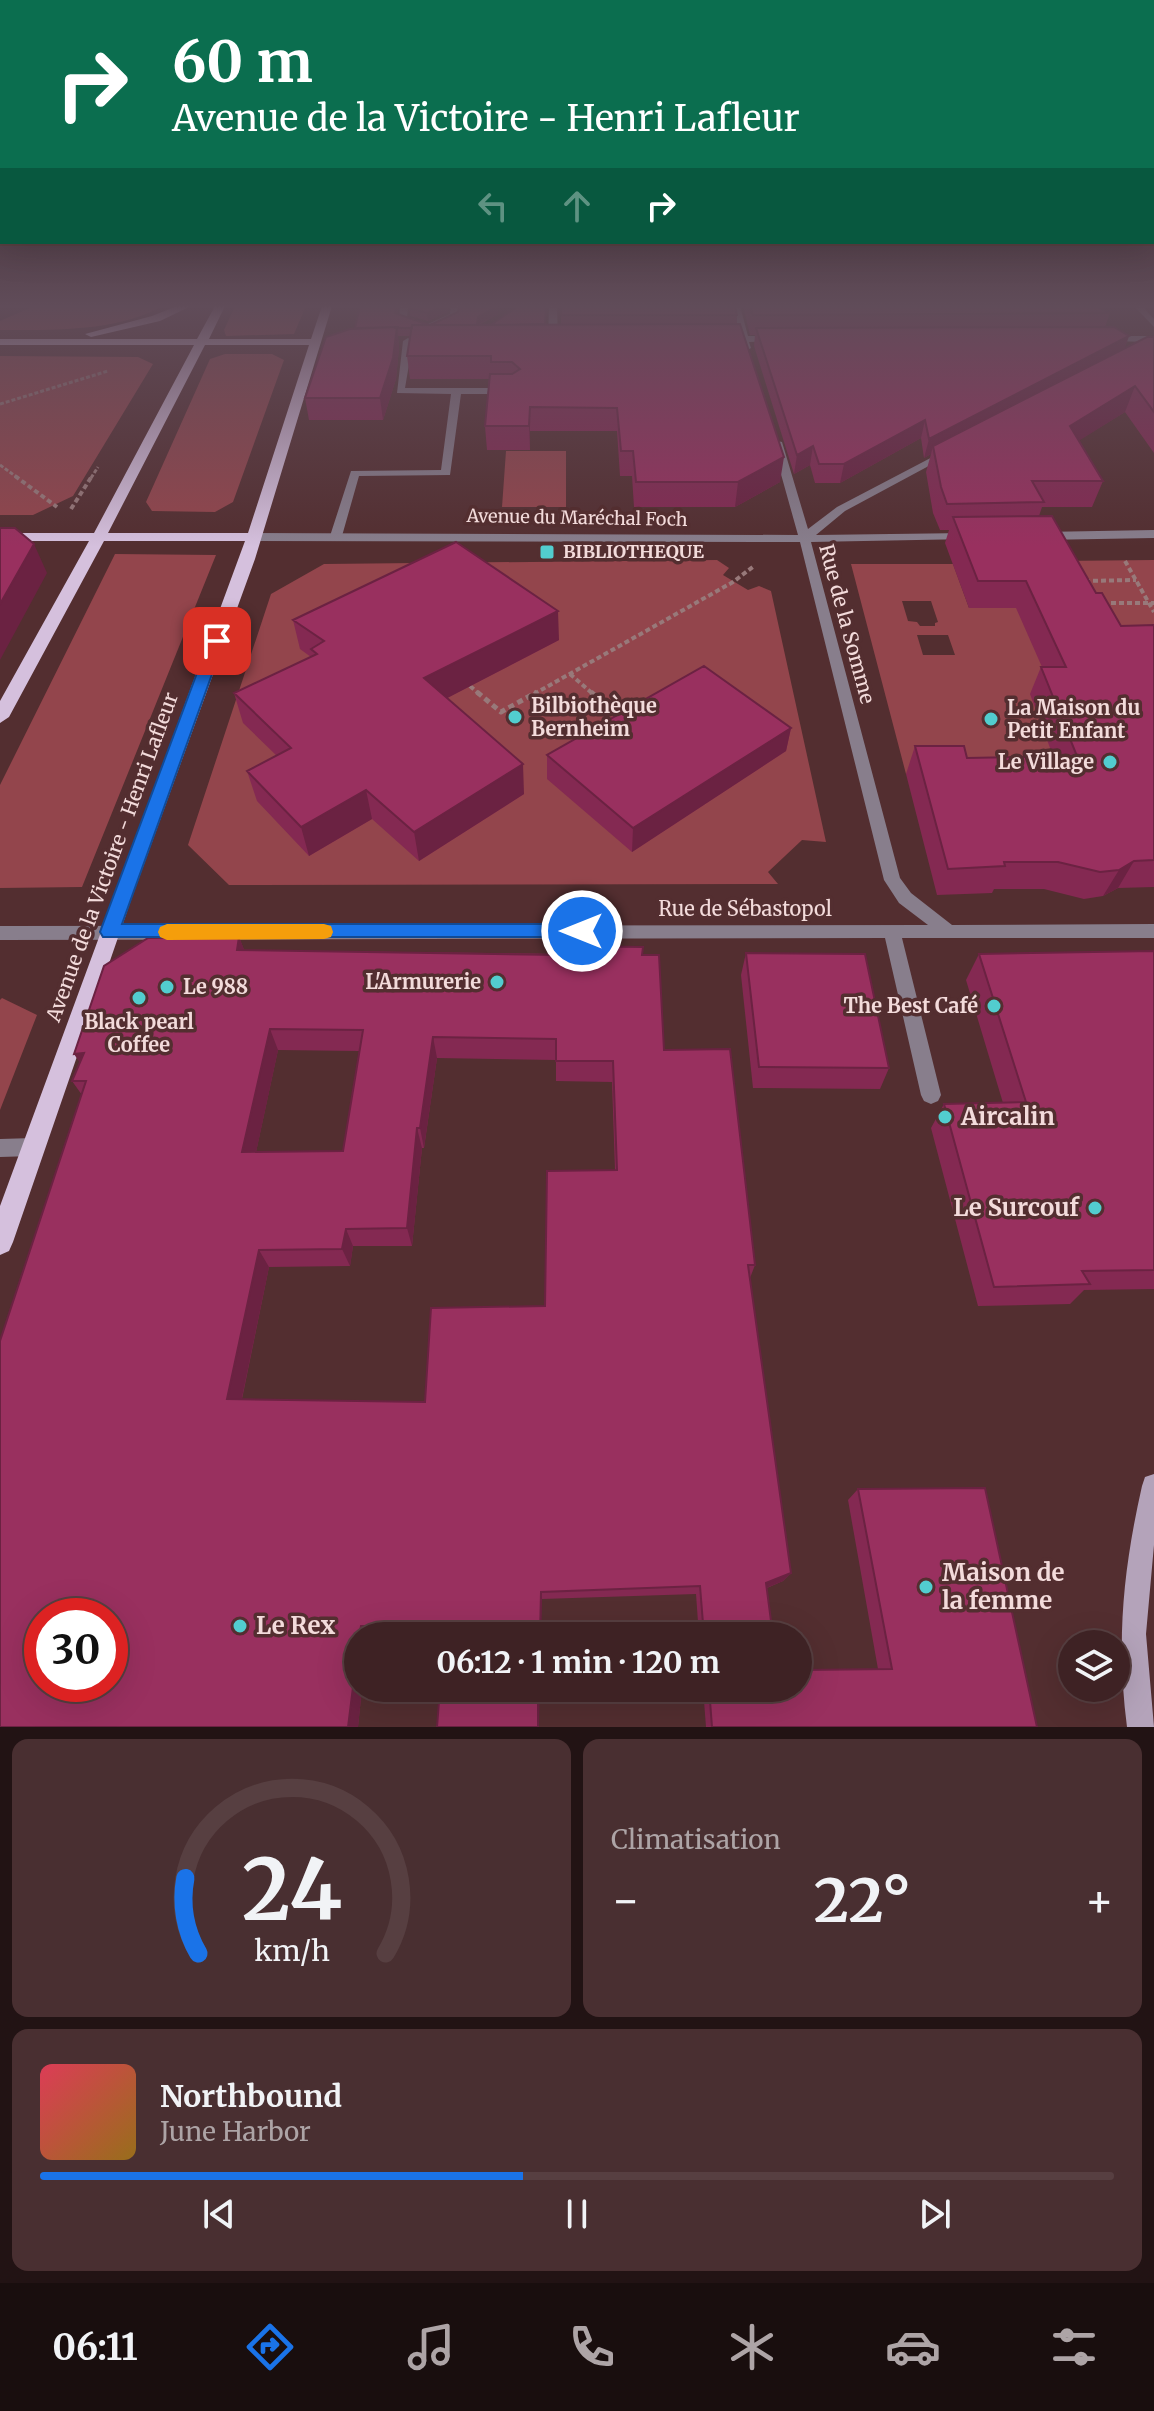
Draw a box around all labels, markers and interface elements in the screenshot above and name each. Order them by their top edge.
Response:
text: 60 m [172,27,313,97]
icon: right [40,32,144,136]
text: Avenue de la Victoire - Henri Lafleur [172,96,800,141]
icon: left [471,184,515,228]
icon: ahead [555,184,599,228]
icon: right [639,184,683,228]
street label: Avenue du Maréchal Foch [465,504,688,531]
place label: BIBLIOTHEQUE [563,540,704,563]
street label: Rue de la Somme [814,541,881,706]
marker: BIBLIOTHEQUE [538,543,556,561]
pin [183,607,251,675]
icon: arrive [195,619,239,663]
street label: Avenue de la Victoire - Henri Lafleur [40,689,183,1026]
place label: Bilbiothèque Bernheim [531,693,657,741]
place label: La Maison du Petit Enfant [1007,695,1140,743]
marker: Bilbiothèque Bernheim [506,708,524,726]
marker: La Maison du Petit Enfant [982,710,1000,728]
place label: Le Village [998,749,1094,774]
marker: Le Village [1101,753,1119,771]
position arrow [540,889,624,973]
street label: Rue de Sébastopol [658,896,832,921]
place label: L'Armurerie [365,969,481,994]
marker: L'Armurerie [488,973,506,991]
place label: Le 988 [183,974,248,999]
marker: Le 988 [158,978,176,996]
marker: Black pearl Coffee [130,989,148,1007]
place label: The Best Café [843,993,978,1018]
marker: The Best Café [985,997,1003,1015]
place label: Black pearl Coffee [84,1009,194,1057]
place label: Aircalin [960,1101,1055,1132]
marker: Aircalin [936,1108,954,1126]
place label: Le Surcouf [953,1192,1080,1223]
marker: Le Surcouf [1086,1199,1104,1217]
place label: Maison de la femme [942,1557,1065,1616]
marker: Maison de la femme [917,1578,935,1596]
speed limit sign: 30 [24,1598,128,1702]
place label: Le Rex [256,1610,335,1641]
marker: Le Rex [231,1617,249,1635]
map controls [1058,1630,1130,1702]
button: layers [1058,1630,1130,1702]
text: 06:12 · 1 min · 120 m [436,1643,720,1681]
text: Climatisation [611,1823,781,1856]
text: 24 [241,1838,342,1943]
text: 22° [814,1863,911,1938]
text: − [611,1873,640,1928]
text: + [1085,1873,1114,1928]
text: km/h [254,1933,329,1969]
text: Northbound [160,2077,342,2115]
text: June Harbor [160,2115,311,2148]
icon: previous [197,2192,241,2236]
icon: pause [555,2192,599,2236]
icon: next [913,2192,957,2236]
icon: directions [242,2319,298,2375]
icon: music [403,2319,459,2375]
icon: phone [564,2319,620,2375]
icon: climate [724,2319,780,2375]
icon: car [885,2319,941,2375]
icon: filters [1046,2319,1102,2375]
text: 06:11 [52,2325,138,2370]

